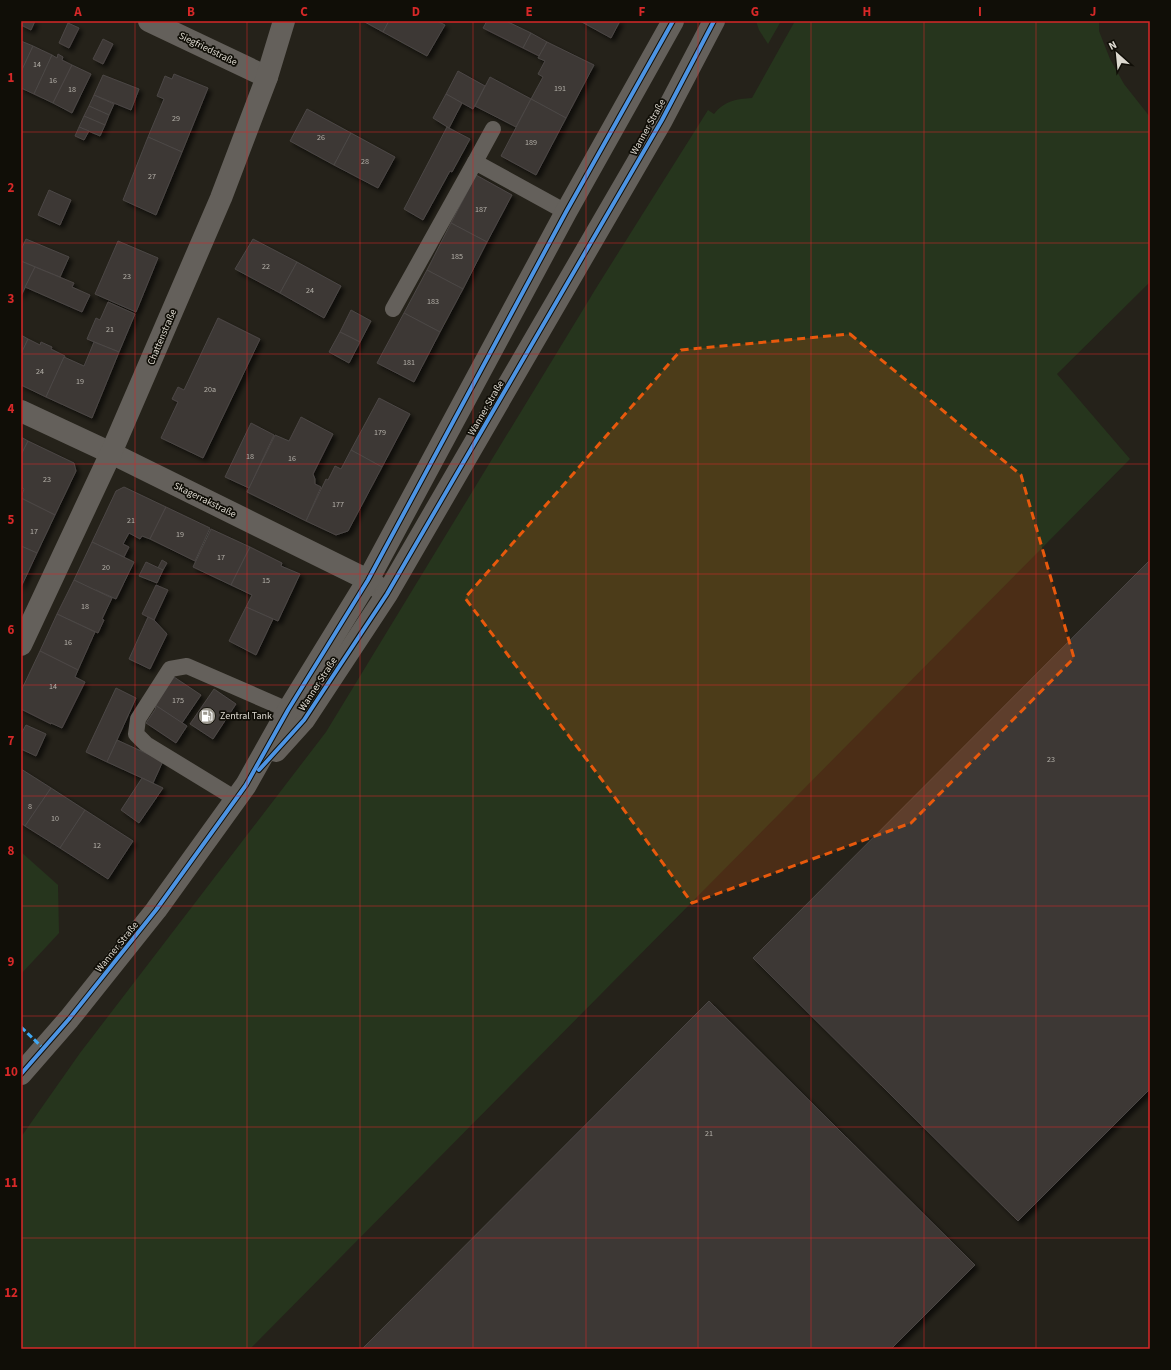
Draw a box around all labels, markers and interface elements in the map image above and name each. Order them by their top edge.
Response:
text: A [73,3,82,21]
text: B [187,3,195,21]
text: C [300,3,308,21]
text: D [412,3,420,21]
text: E [525,3,533,21]
text: F [639,3,646,21]
text: G [751,3,759,21]
text: H [863,3,871,21]
text: I [978,3,982,21]
text: J [1090,3,1096,21]
street label: Siegfriedstraße [176,29,240,69]
north arrow [1097,34,1137,74]
text: N [1106,37,1119,54]
house number: 14 [33,59,41,70]
text: 1 [8,69,15,87]
house number: 16 [49,75,57,86]
house number: 191 [554,83,566,94]
house number: 18 [68,84,76,95]
street label: Wanner Straße [627,97,669,157]
house number: 29 [172,113,180,124]
house number: 26 [317,132,325,143]
house number: 189 [525,137,537,148]
house number: 28 [361,156,369,167]
house number: 27 [148,171,156,182]
text: 2 [8,179,15,197]
house number: 187 [475,204,487,215]
house number: 185 [451,251,463,262]
house number: 22 [262,261,270,272]
house number: 23 [123,271,131,282]
house number: 24 [306,285,314,296]
text: 3 [8,290,15,308]
house number: 183 [427,296,439,307]
street label: Chattenstraße [144,307,180,367]
house number: 21 [106,324,114,335]
house number: 181 [403,357,415,368]
house number: 24 [36,366,44,377]
house number: 19 [76,376,84,387]
street label: Wanner Straße [465,378,507,438]
house number: 20a [204,384,216,395]
text: 4 [8,400,15,418]
house number: 179 [374,427,386,438]
house number: 18 [246,451,254,462]
house number: 16 [288,453,296,464]
house number: 23 [43,474,51,485]
street label: Skagerrakstraße [171,479,239,521]
house number: 177 [332,499,344,510]
text: 5 [8,511,15,529]
house number: 21 [127,515,135,526]
house number: 17 [30,526,38,537]
house number: 19 [176,529,184,540]
house number: 17 [217,552,225,563]
house number: 20 [102,562,110,573]
house number: 15 [262,575,270,586]
house number: 18 [81,601,89,612]
text: 6 [8,621,15,639]
house number: 16 [64,637,72,648]
street label: Wanner Straße [295,654,341,714]
house number: 14 [49,681,57,692]
house number: 175 [172,695,184,706]
fuel station icon: Zentral Tank [197,706,217,726]
place label: Zentral Tank [220,709,272,723]
text: 7 [8,732,15,750]
house number: 23 [1047,754,1055,765]
house number: 8 [28,801,32,812]
house number: 10 [51,813,59,824]
house number: 12 [93,840,101,851]
text: 8 [8,842,15,860]
street label: Wanner Straße [92,919,142,975]
text: 9 [8,953,15,971]
text: 10 [4,1063,18,1081]
house number: 21 [705,1128,713,1139]
text: 11 [4,1174,18,1192]
text: 12 [4,1284,18,1302]

